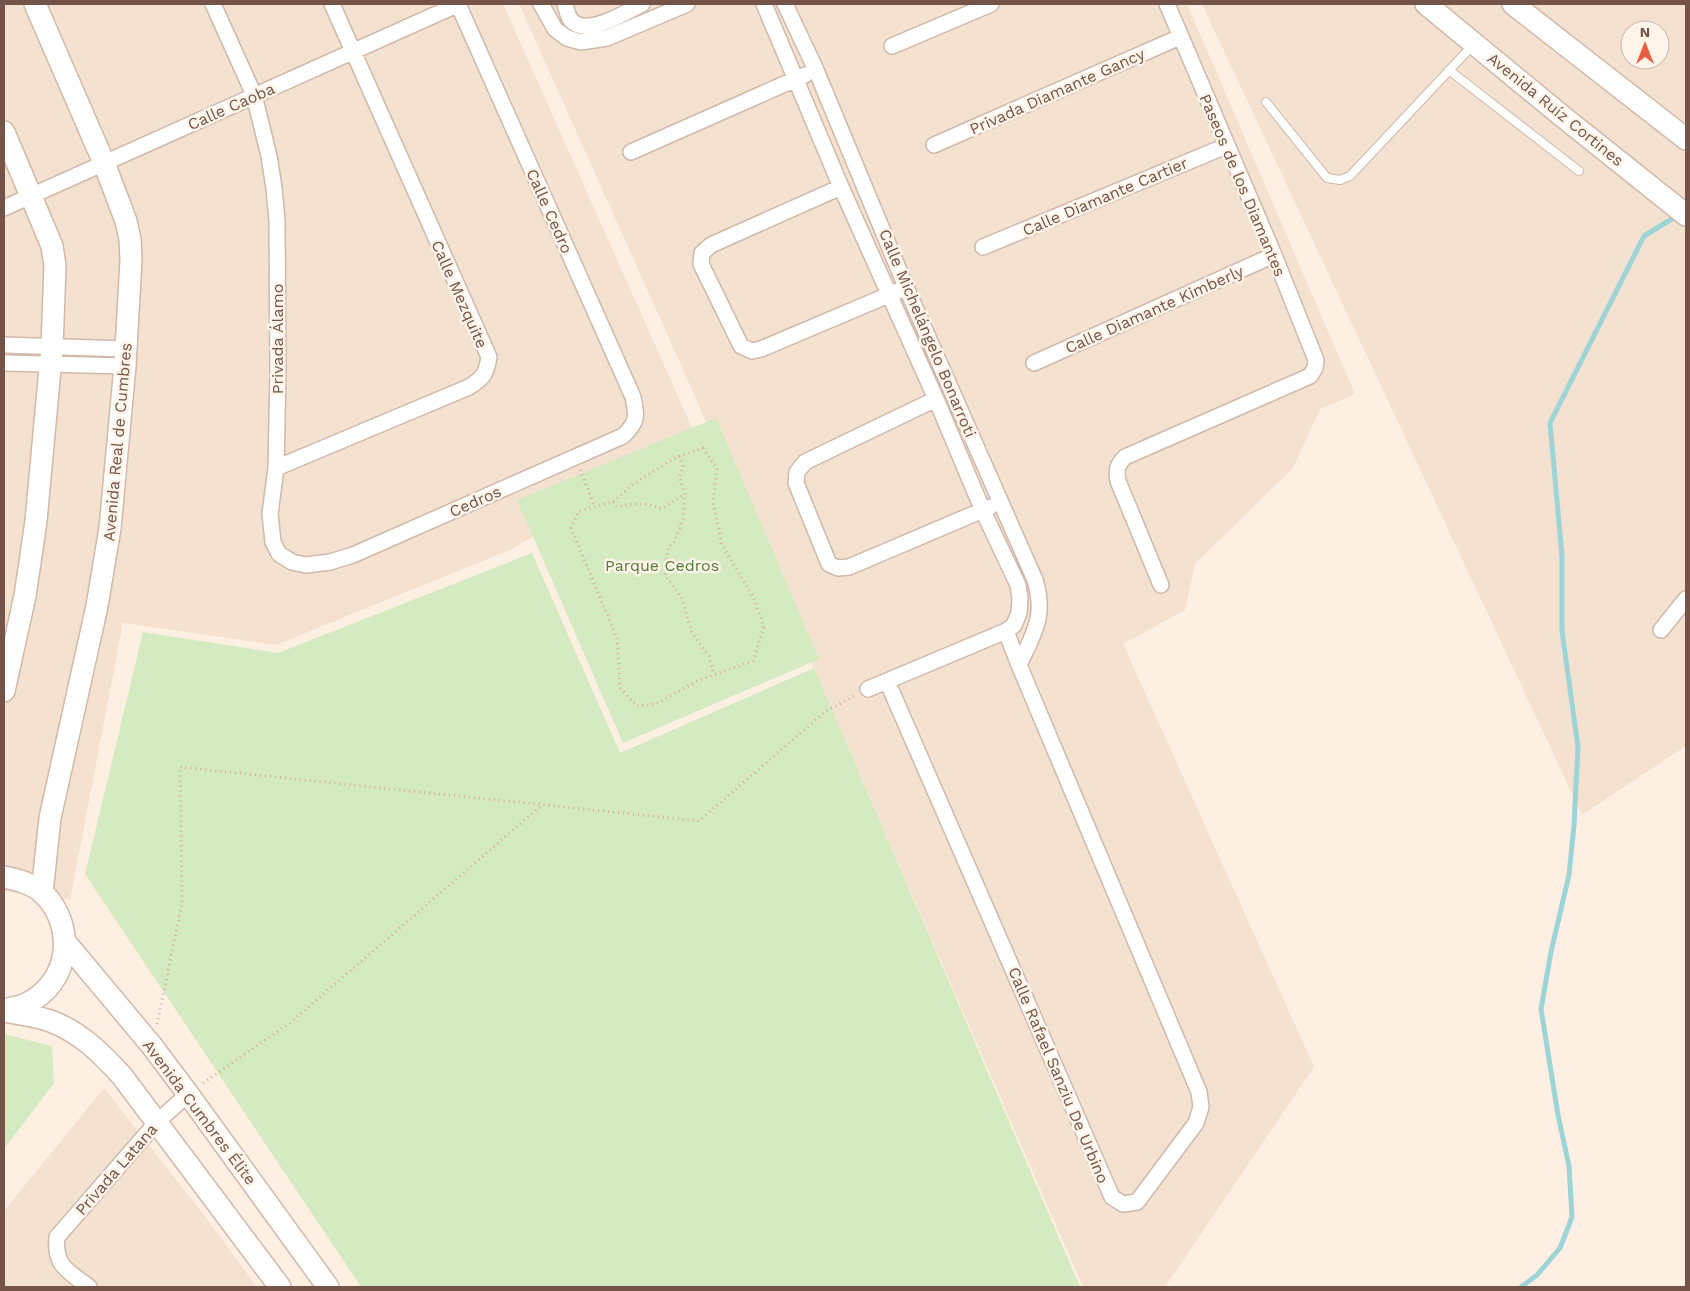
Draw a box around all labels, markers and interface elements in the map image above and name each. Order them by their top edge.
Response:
north arrow [1620,20,1670,70]
text: N [1640,24,1650,40]
street label: Privada Diamante Gancy [967,44,1148,139]
street label: Avenida Ruíz Cortines [1484,49,1628,170]
street label: Calle Caoba [185,79,278,134]
street label: Paseos de los Diamantes [1195,91,1290,279]
street label: Calle Diamante Cartier [1020,153,1191,240]
street label: Calle Cedro [522,166,577,256]
street label: Calle Michelángelo Bonarroti [875,226,980,440]
street label: Calle Mezquite [427,237,492,351]
street label: Calle Diamante Kimberly [1062,261,1247,357]
street label: Privada Álamo [268,284,287,394]
street label: Avenida Real de Cumbres [99,342,136,542]
street label: Cedros [446,482,504,521]
park label: Parque Cedros [605,556,719,575]
street label: Calle Rafael Sanziu De Urbino [1004,964,1113,1186]
street label: Avenida Cumbres Élite [139,1036,260,1189]
street label: Privada Latana [72,1120,161,1219]

